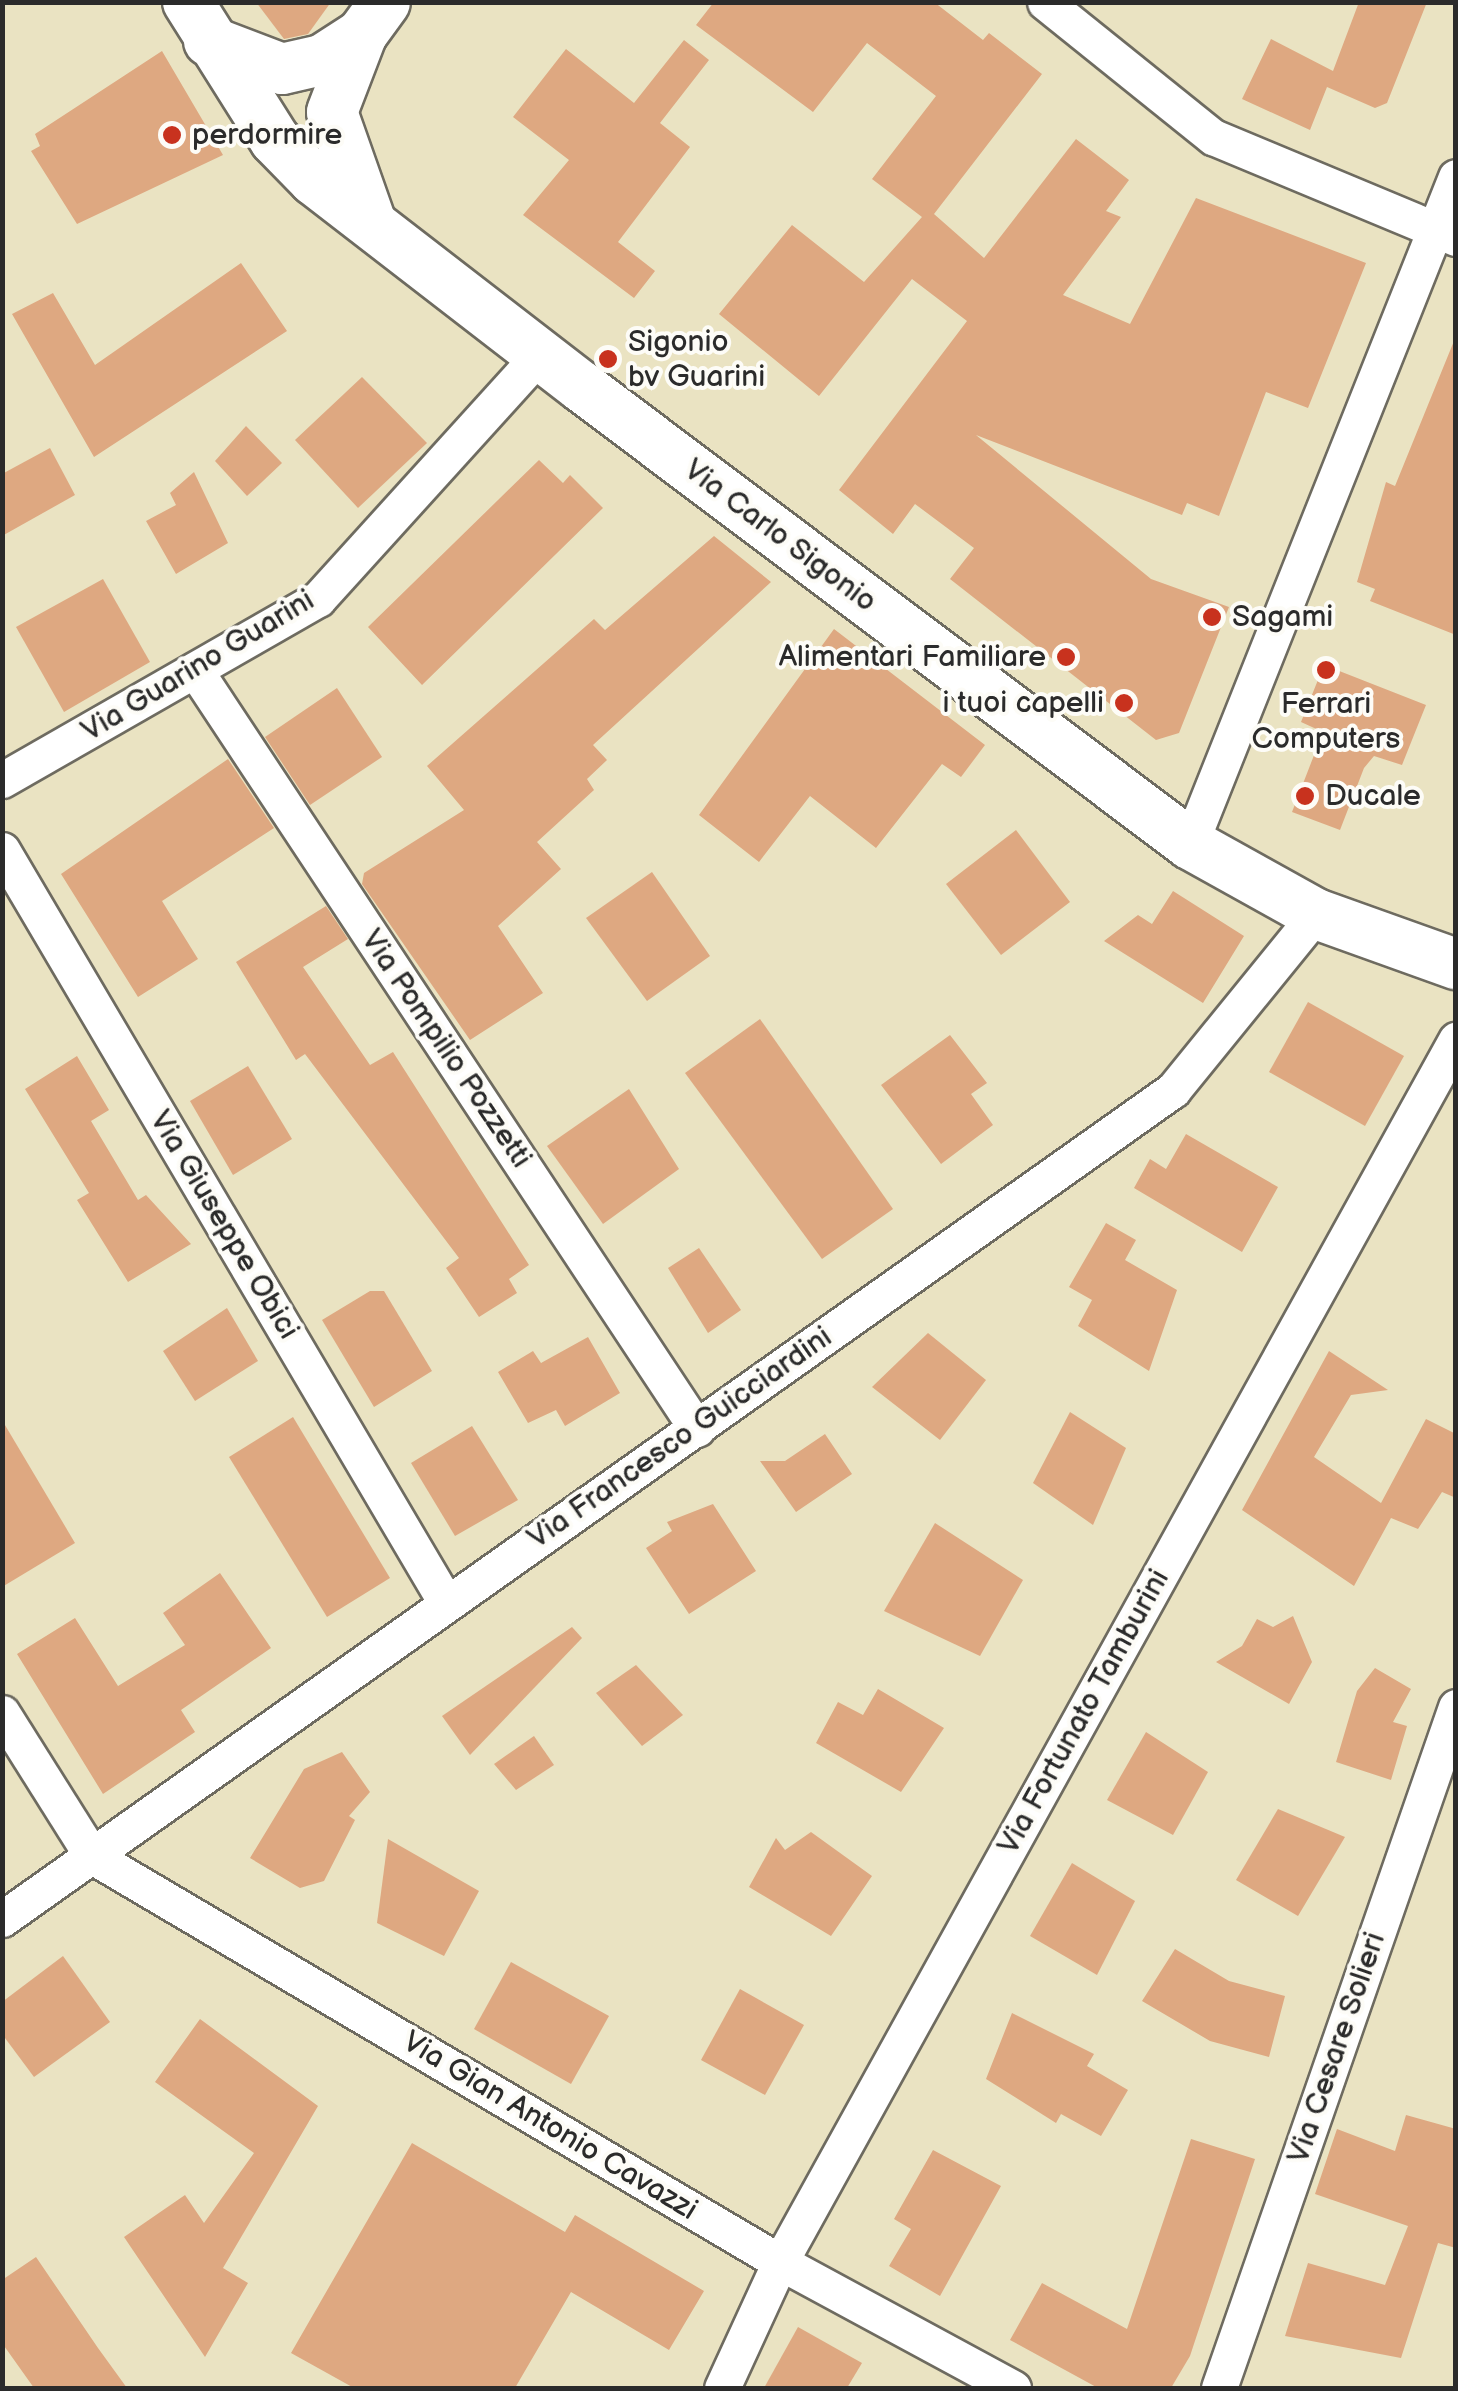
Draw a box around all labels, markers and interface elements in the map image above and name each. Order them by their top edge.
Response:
place label: perdormire [192,117,342,153]
marker: perdormire [161,124,183,146]
place label: Sigonio bv Guarini [628,324,765,394]
marker: Sigonio bv Guarini [597,348,619,370]
street label: Via Carlo Sigonio [677,452,883,620]
street label: Via Guarino Guarini [75,582,321,750]
place label: Sagami [1232,599,1333,635]
marker: Sagami [1201,606,1223,628]
place label: Alimentari Familiare [779,639,1046,675]
marker: Alimentari Familiare [1055,646,1077,668]
marker: Ferrari Computers [1315,659,1337,681]
place label: i tuoi capelli [942,685,1104,721]
place label: Ferrari Computers [1252,686,1400,756]
marker: i tuoi capelli [1113,692,1135,714]
place label: Ducale [1325,778,1421,814]
marker: Ducale [1294,785,1316,807]
street label: Via Pompilio Pozzetti [353,923,539,1175]
street label: Via Giuseppe Obici [142,1104,306,1346]
street label: Via Francesco Guicciardini [521,1319,839,1557]
street label: Via Fortunato Tamburini [990,1563,1178,1861]
street label: Via Cesare Solieri [1281,1928,1393,2168]
street label: Via Gian Antonio Cavazzi [396,2024,704,2228]

